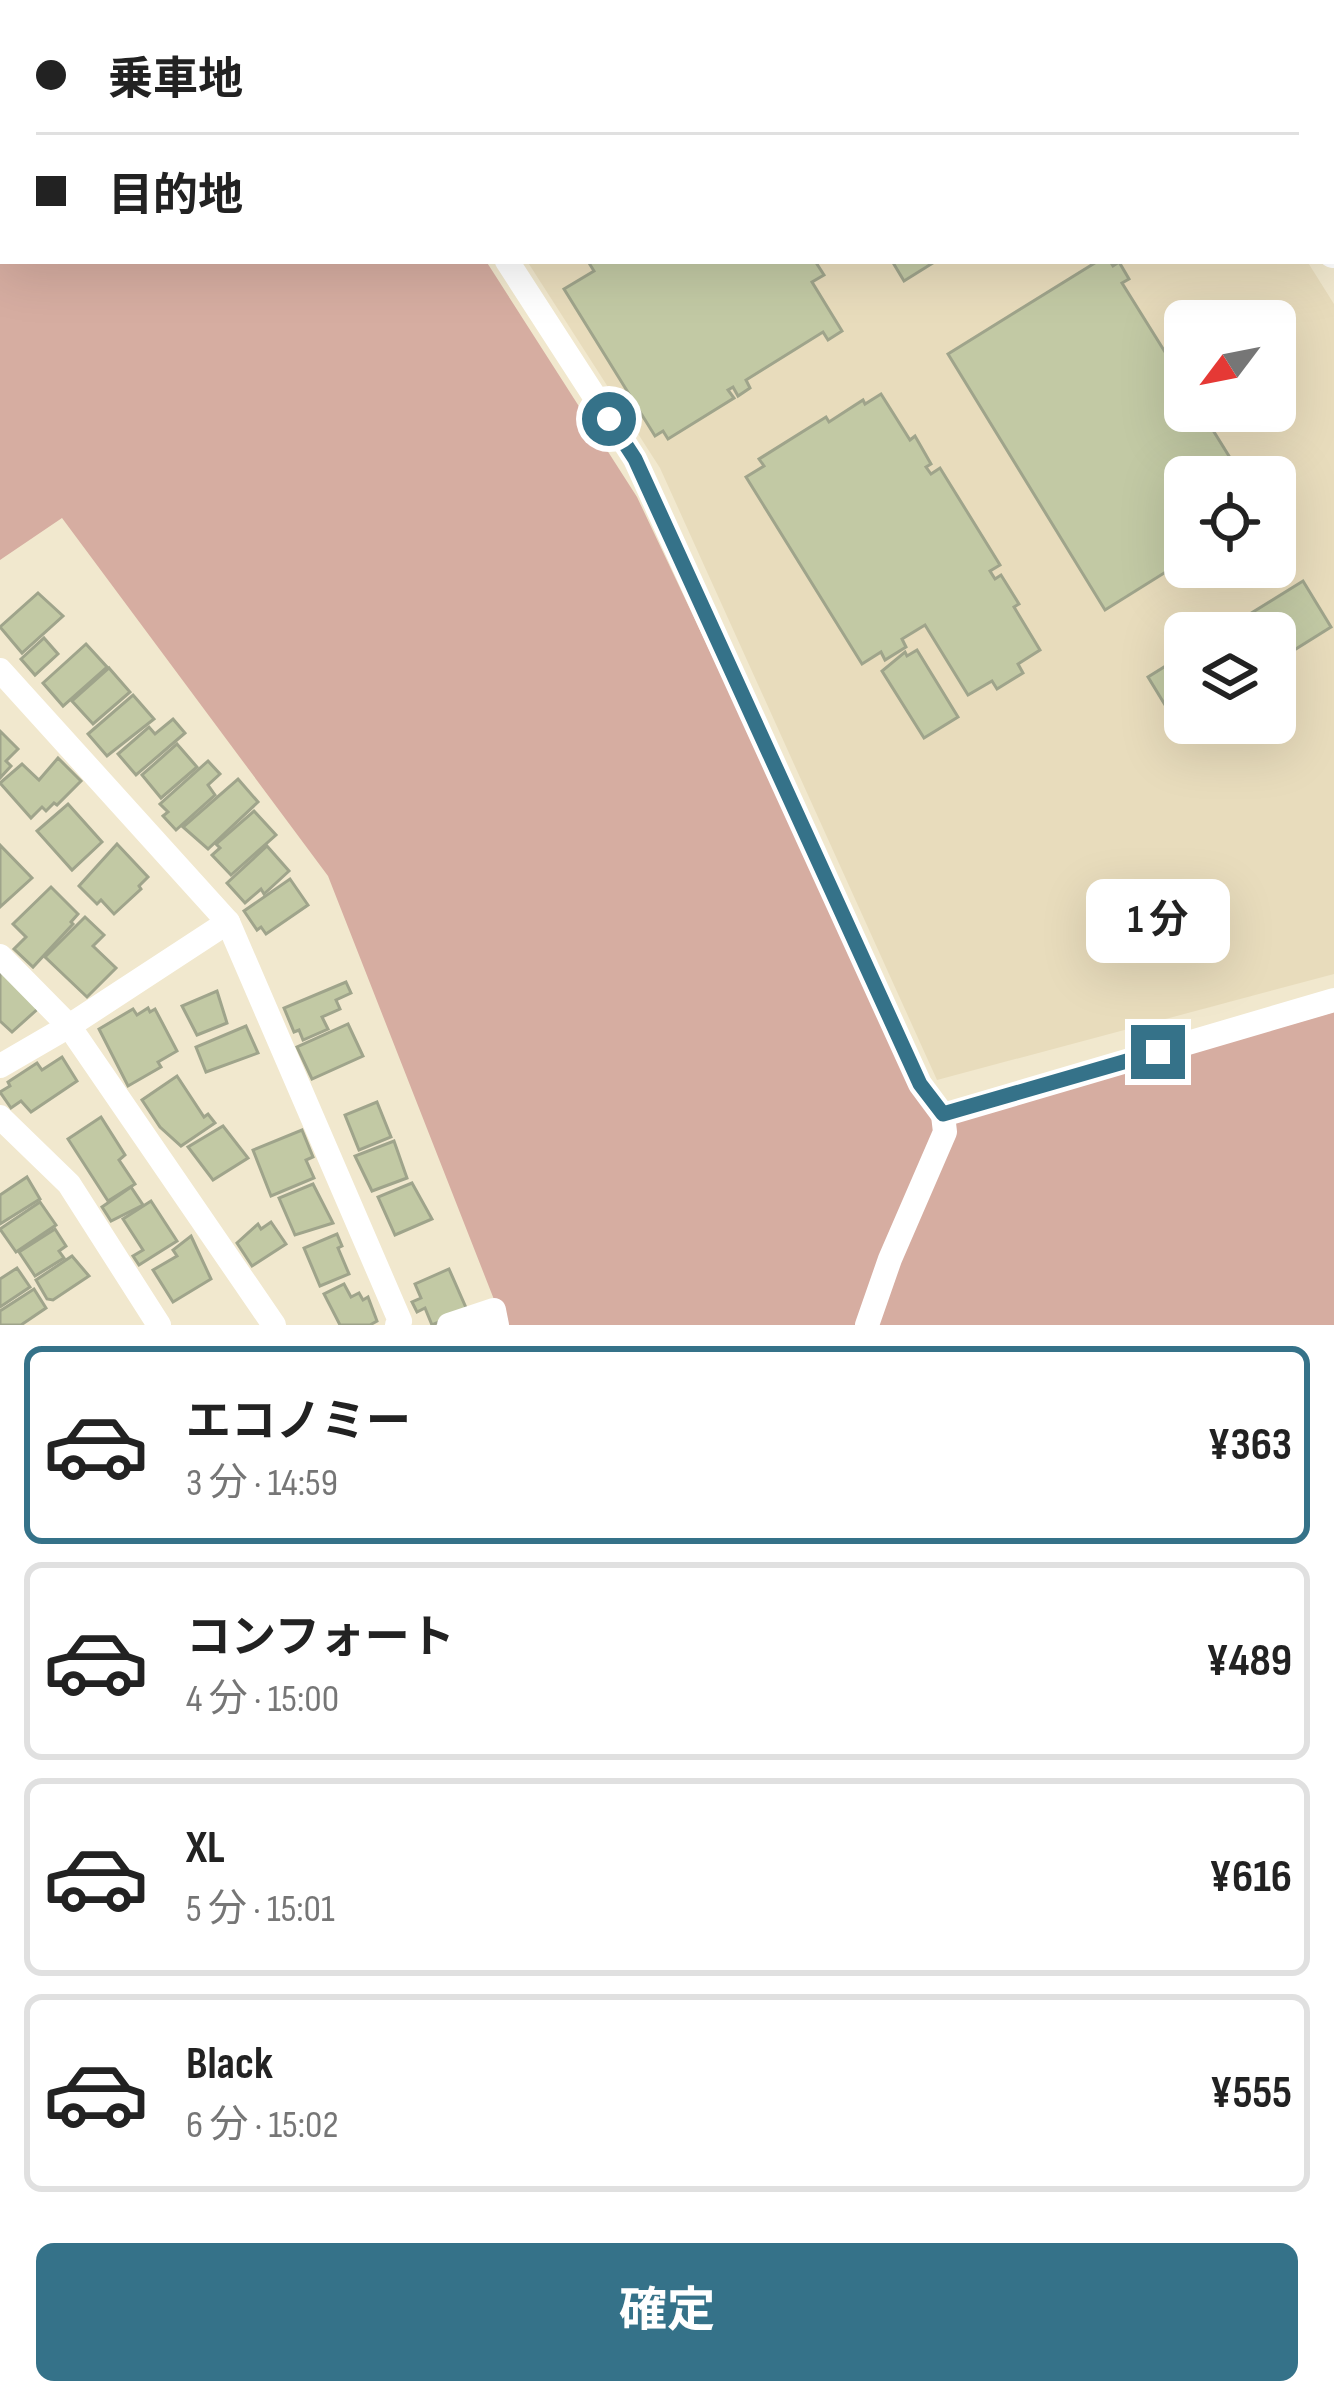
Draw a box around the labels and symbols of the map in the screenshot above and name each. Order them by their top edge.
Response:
north arrow [1164,300,1296,432]
route start [582,392,636,446]
callout: 1 分 [1086,878,1230,962]
route end [1131,1025,1185,1079]

